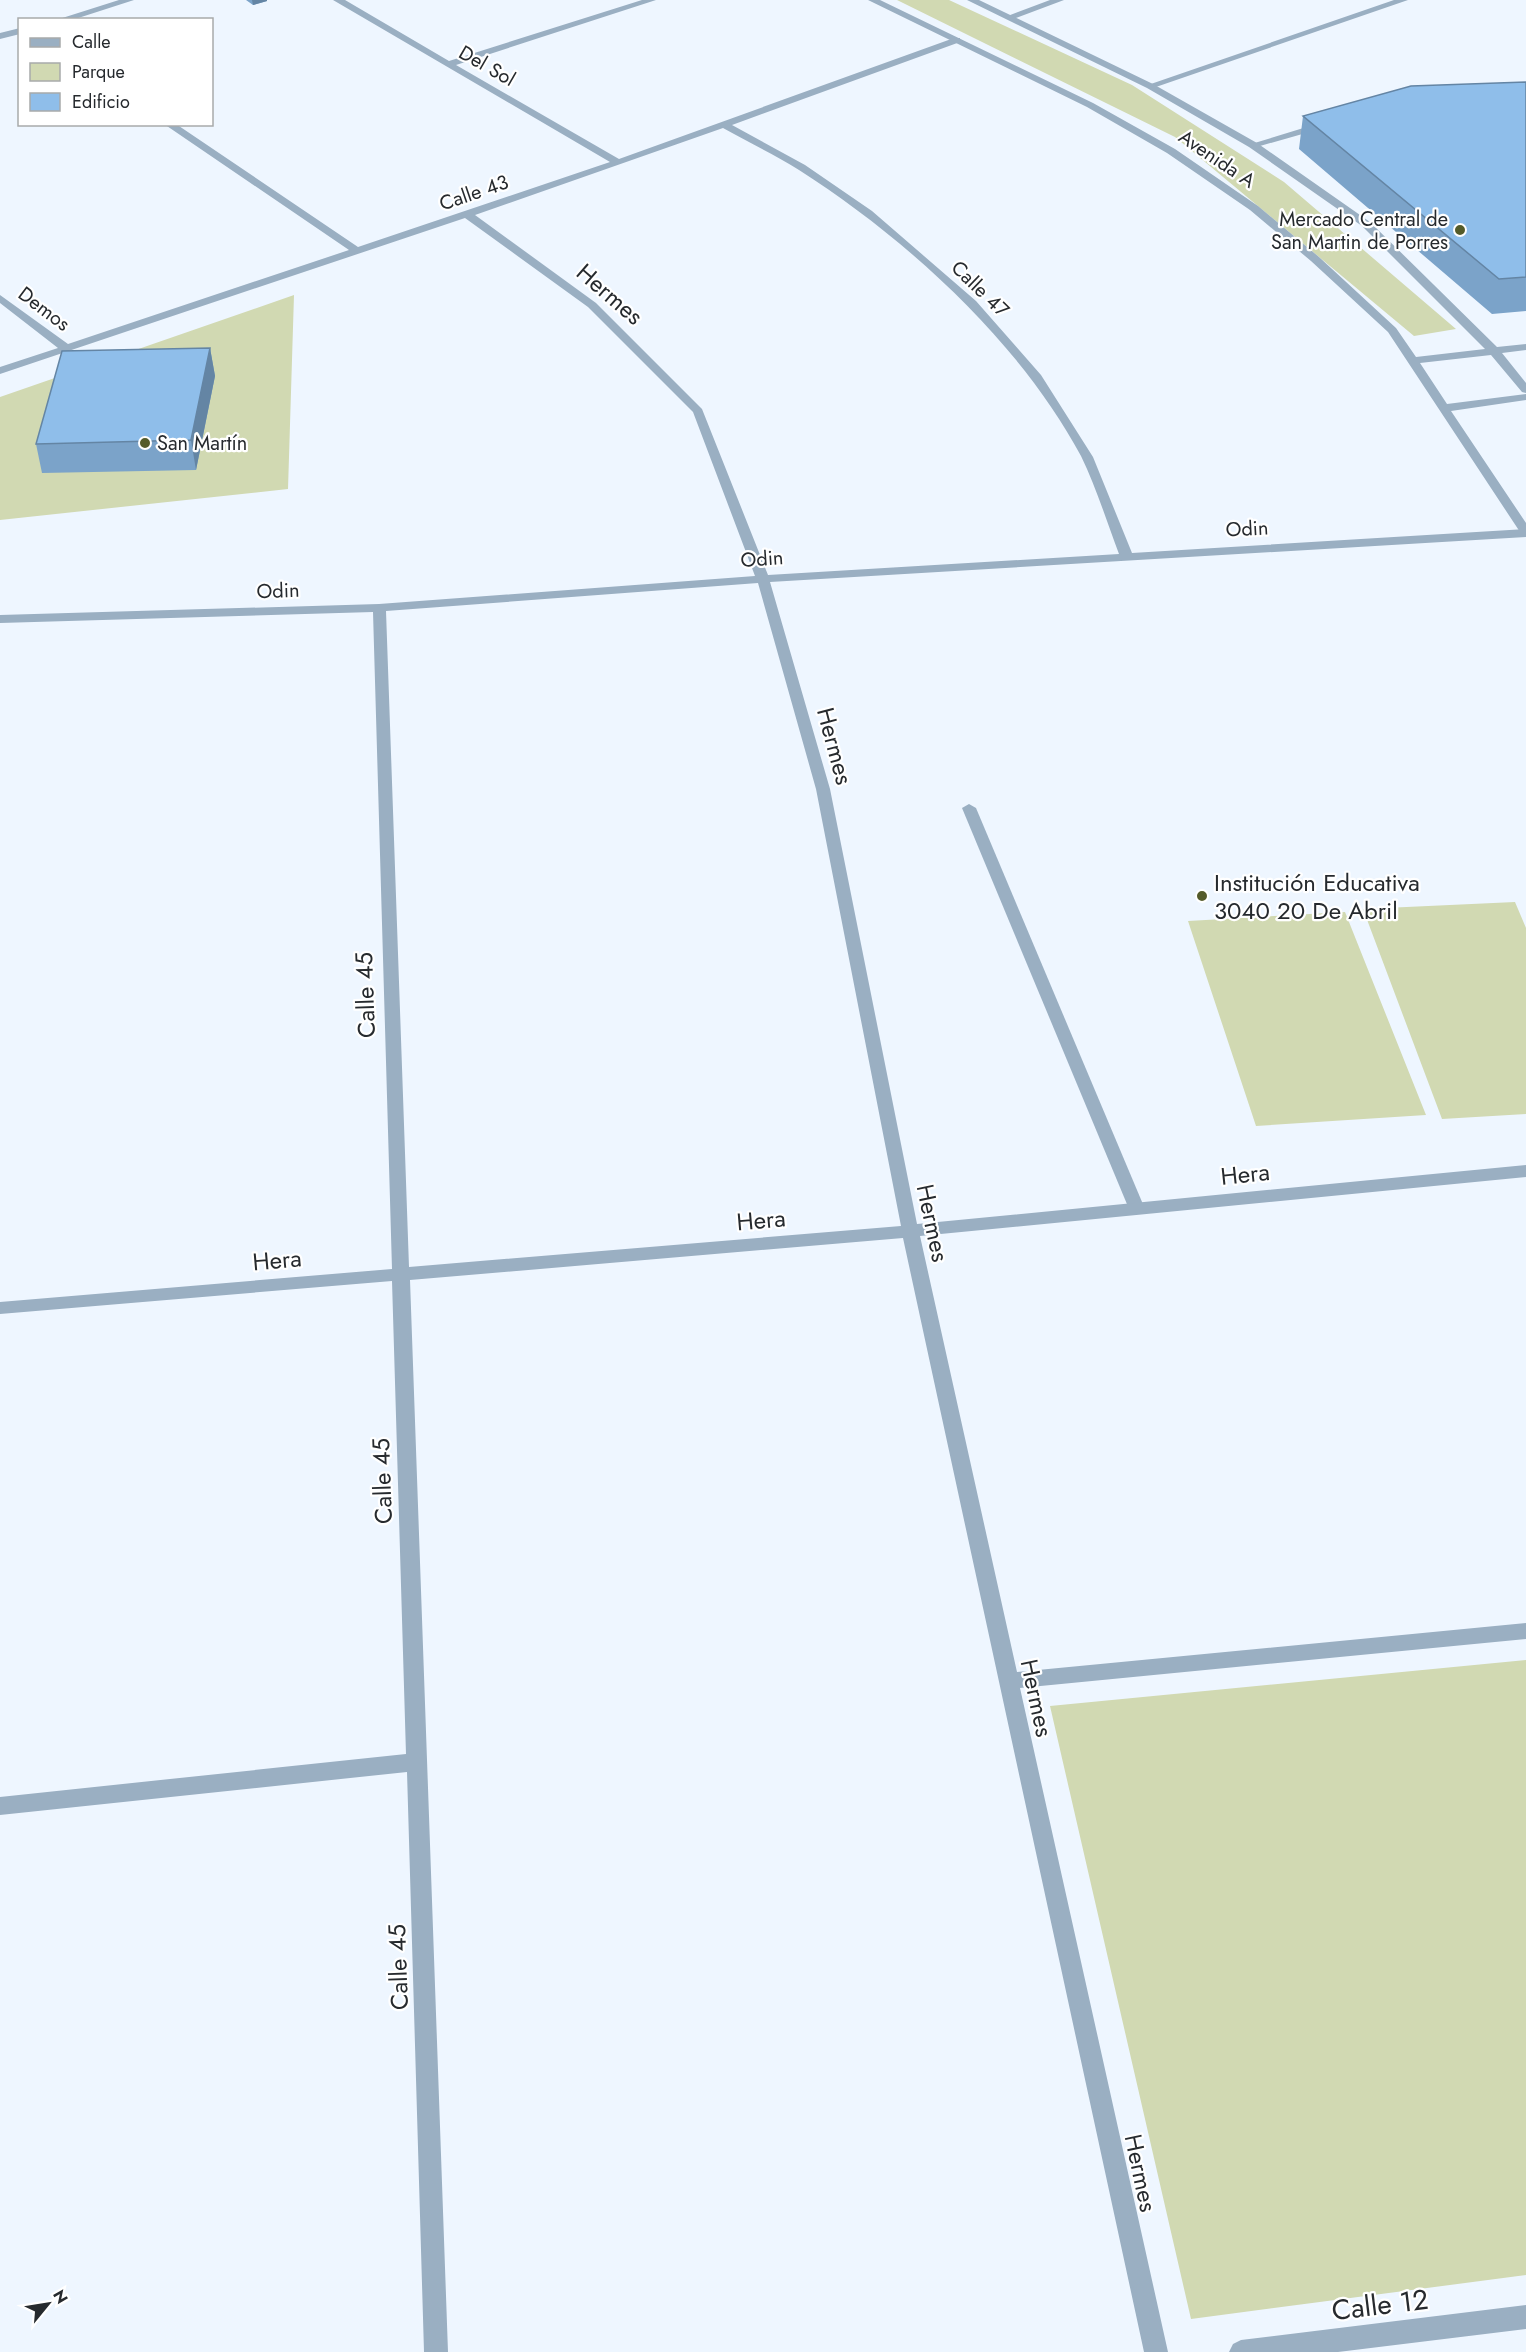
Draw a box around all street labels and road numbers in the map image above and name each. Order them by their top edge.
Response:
street label: Del Sol [453,38,521,94]
street label: Avenida A [1173,123,1262,196]
street label: Calle 43 [436,168,513,218]
street label: Calle 47 [944,254,1016,324]
street label: Hermes [569,255,651,333]
street label: Demos [12,280,76,338]
street label: Odin [1225,513,1269,545]
street label: Odin [740,543,784,575]
street label: Odin [256,576,300,606]
street label: Hermes [808,704,862,788]
street label: Calle 45 [346,951,384,1039]
street label: Hera [1219,1154,1271,1194]
street label: Hermes [908,1181,958,1265]
street label: Hera [735,1200,787,1240]
street label: Hera [251,1240,303,1280]
street label: Calle 45 [363,1437,401,1525]
street label: Hermes [1012,1656,1062,1740]
street label: Calle 45 [379,1923,417,2011]
street label: Hermes [1116,2131,1166,2215]
street label: Calle 12 [1329,2279,1431,2331]

